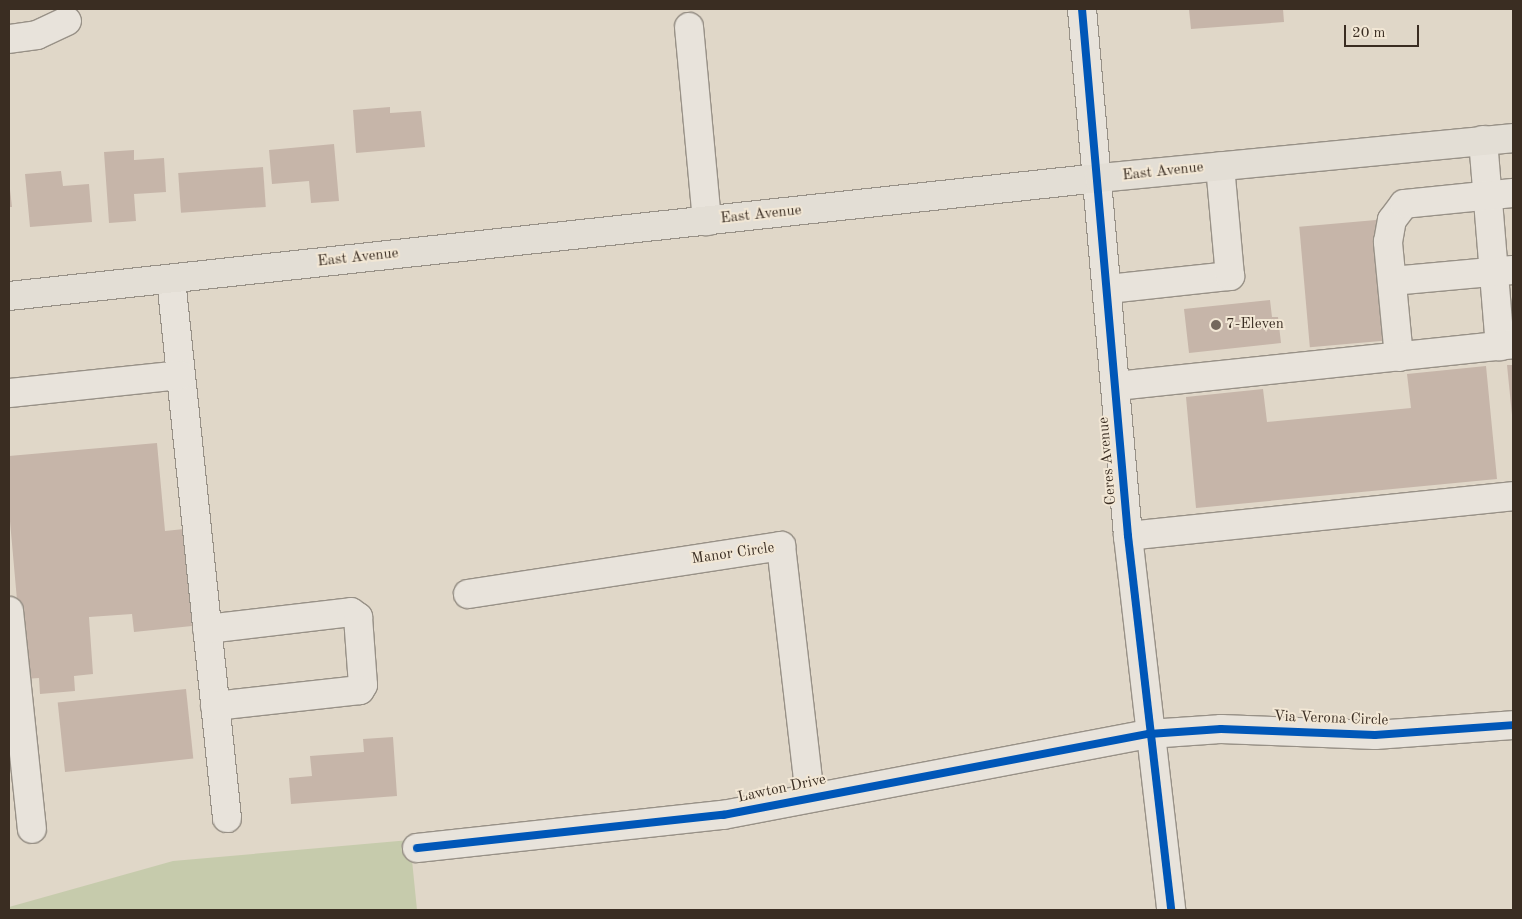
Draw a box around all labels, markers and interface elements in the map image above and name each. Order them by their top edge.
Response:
scale bar [1347,15,1422,47]
text: 20 m [1352,26,1386,41]
street label: East Avenue [1122,159,1204,185]
street label: East Avenue [720,202,802,228]
street label: East Avenue [317,245,399,271]
place label: 7-Eleven [1226,316,1284,334]
marker: 7-Eleven [1210,319,1222,331]
street label: Ceres Avenue [1095,416,1121,506]
street label: Manor Circle [690,539,776,569]
street label: Via Verona Circle [1273,708,1389,730]
street label: Lawton Drive [736,771,828,807]

